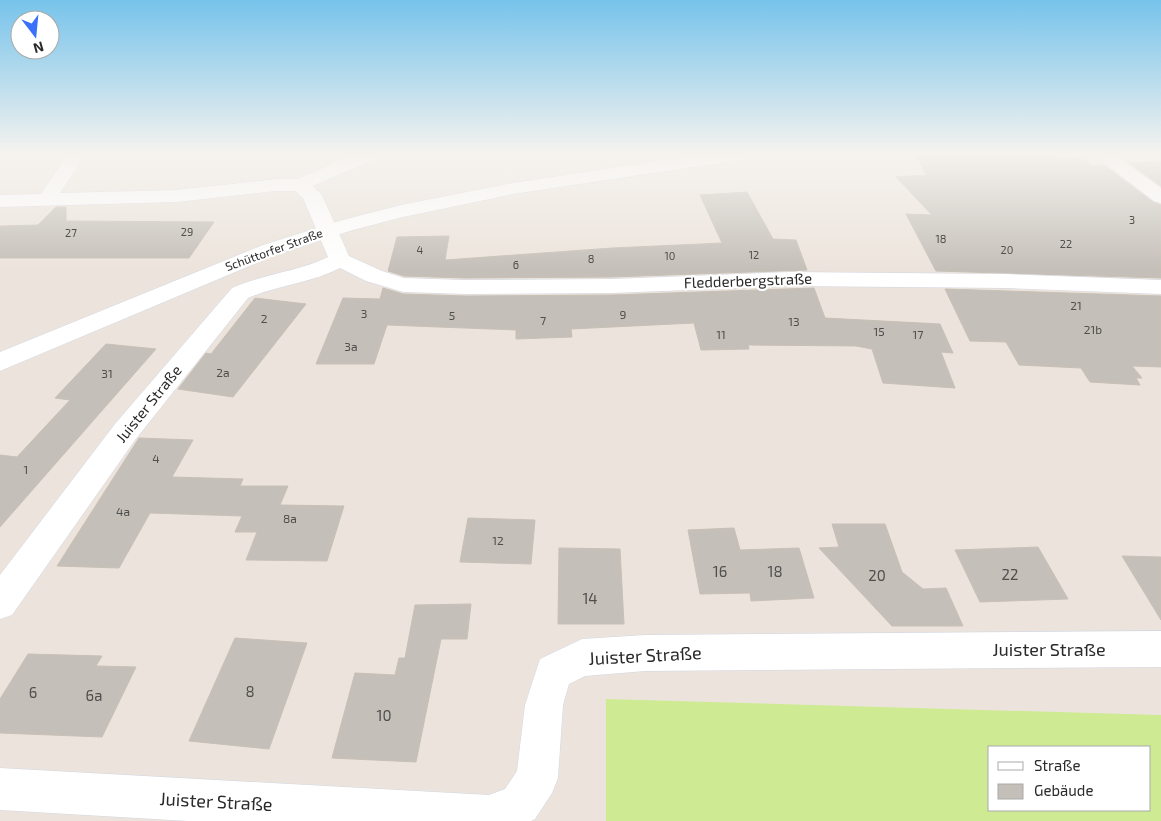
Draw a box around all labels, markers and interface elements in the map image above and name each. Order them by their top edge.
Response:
north arrow [10,10,60,60]
text: N [32,38,46,58]
house number: 3 [1129,213,1135,226]
house number: 29 [181,225,193,238]
street label: Schüttorfer Straße [223,225,324,273]
house number: 27 [65,226,77,239]
house number: 18 [935,232,947,245]
house number: 22 [1060,237,1072,250]
house number: 4 [417,243,424,256]
house number: 20 [1001,243,1013,256]
house number: 12 [749,248,759,261]
house number: 10 [664,249,676,262]
house number: 8 [588,252,594,265]
house number: 6 [513,258,519,271]
street label: Fledderbergstraße [683,269,813,291]
house number: 21 [1070,298,1082,312]
house number: 3 [361,306,367,320]
house number: 9 [620,307,627,321]
house number: 5 [449,308,455,322]
house number: 2 [261,311,268,325]
house number: 7 [540,313,546,327]
house number: 13 [788,314,800,328]
house number: 21b [1084,322,1102,336]
house number: 15 [873,324,885,338]
house number: 11 [716,327,726,341]
house number: 17 [913,327,923,341]
house number: 3a [344,339,358,353]
street label: Juister Straße [112,361,185,446]
house number: 2a [216,365,230,379]
house number: 31 [101,366,113,380]
house number: 4 [152,451,160,465]
house number: 1 [24,462,28,476]
house number: 4a [116,504,130,518]
house number: 8a [283,511,297,525]
house number: 12 [492,533,504,547]
house number: 16 [713,562,727,580]
house number: 18 [767,562,783,580]
house number: 22 [1002,565,1018,583]
house number: 20 [868,566,886,584]
house number: 14 [582,589,598,607]
street label: Juister Straße [992,638,1106,660]
street label: Juister Straße [588,641,702,669]
house number: 8 [245,682,255,700]
house number: 6 [29,683,37,701]
house number: 6a [86,686,102,704]
house number: 10 [376,706,392,724]
legend [988,746,1151,811]
text: Straße [1034,756,1080,774]
text: Gebäude [1034,781,1093,799]
street label: Juister Straße [159,787,273,815]

